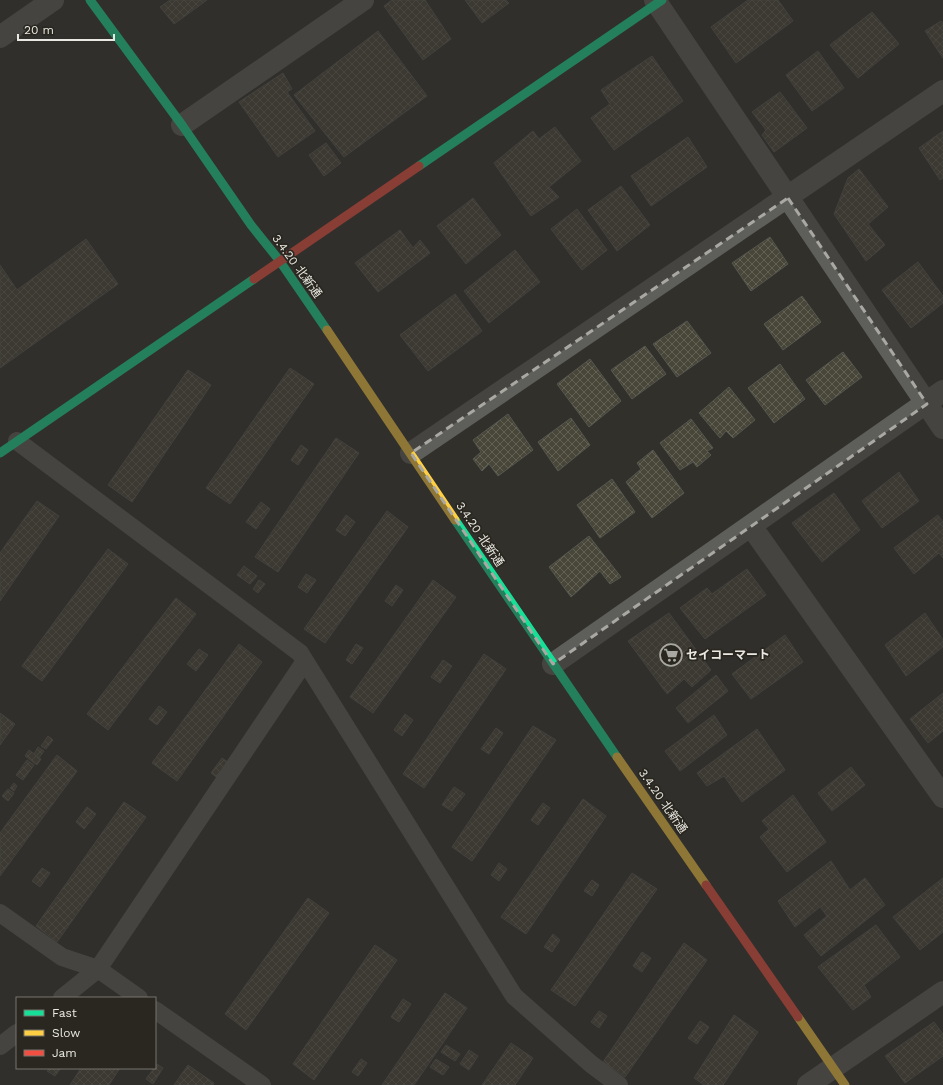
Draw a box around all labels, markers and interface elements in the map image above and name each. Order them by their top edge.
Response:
scale bar [18,16,114,42]
text: 20 m [24,23,54,37]
street label: 3.4.20 北新通 [269,232,325,300]
street label: 3.4.20 北新通 [453,499,507,569]
supermarket icon: セイコーマート [658,642,684,668]
place label: セイコーマート [686,648,770,662]
street label: 3.4.20 北新通 [636,766,690,836]
legend [16,997,156,1069]
text: Fast [52,1006,77,1020]
text: Slow [52,1026,80,1040]
text: Jam [52,1046,77,1060]

